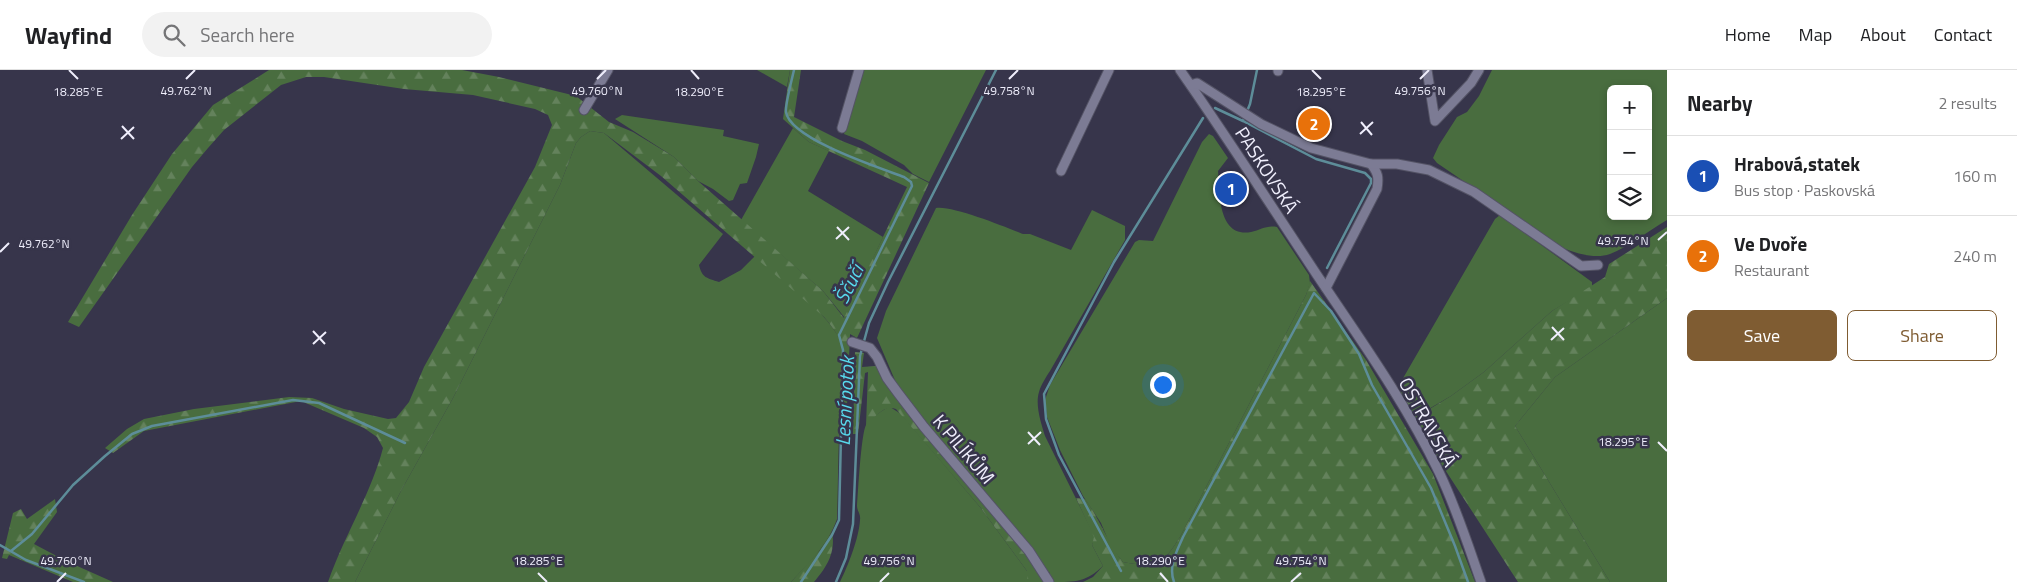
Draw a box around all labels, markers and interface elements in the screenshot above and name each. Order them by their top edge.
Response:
search box [142,12,492,57]
text: Wayfind [25,17,112,53]
text: Search here [200,20,295,49]
icon: search [160,21,188,49]
text: Home [1725,21,1771,48]
text: Map [1799,21,1832,48]
text: About [1860,21,1906,48]
text: Contact [1934,21,1992,48]
text: 49.762°N [160,81,212,100]
text: 49.760°N [571,81,623,100]
text: 49.758°N [983,81,1035,100]
text: 49.756°N [1394,81,1446,100]
text: 18.285°E [53,82,103,101]
text: 18.290°E [674,82,724,101]
text: 18.295°E [1296,82,1346,101]
map controls [1607,85,1652,220]
button: + [1607,85,1652,130]
text: Nearby [1687,87,1752,119]
text: 2 results [1938,91,1997,115]
pin: 2 [1298,105,1330,143]
street label: PASKOVSKÁ [1228,121,1306,219]
button: − [1607,130,1652,175]
text: Hrabová,statek [1734,149,1860,178]
text: 1 [1699,164,1707,188]
text: 160 m [1953,164,1997,188]
pin: 1 [1215,170,1247,208]
button: layers [1607,175,1652,220]
text: Bus stop · Paskovská [1734,178,1875,202]
text: Ve Dvoře [1734,229,1807,258]
text: 49.754°N [1597,231,1649,250]
text: 49.762°N [18,234,70,253]
text: 2 [1699,244,1707,268]
text: 240 m [1953,244,1997,268]
water label: Ščučí [826,255,873,309]
text: Restaurant [1734,258,1809,282]
button: Save [1687,310,1837,361]
button: Share [1847,310,1997,361]
water label: Lesní potok [827,353,862,447]
your location [1150,372,1176,398]
street label: OSTRAVSKÁ [1392,372,1465,472]
street label: K PILÍKŮM [926,407,1002,490]
text: 18.295°E [1598,432,1648,451]
text: 49.760°N [40,551,92,570]
text: 18.285°E [513,551,563,570]
text: 49.756°N [863,551,915,570]
text: 18.290°E [1135,551,1185,570]
text: 49.754°N [1275,551,1327,570]

